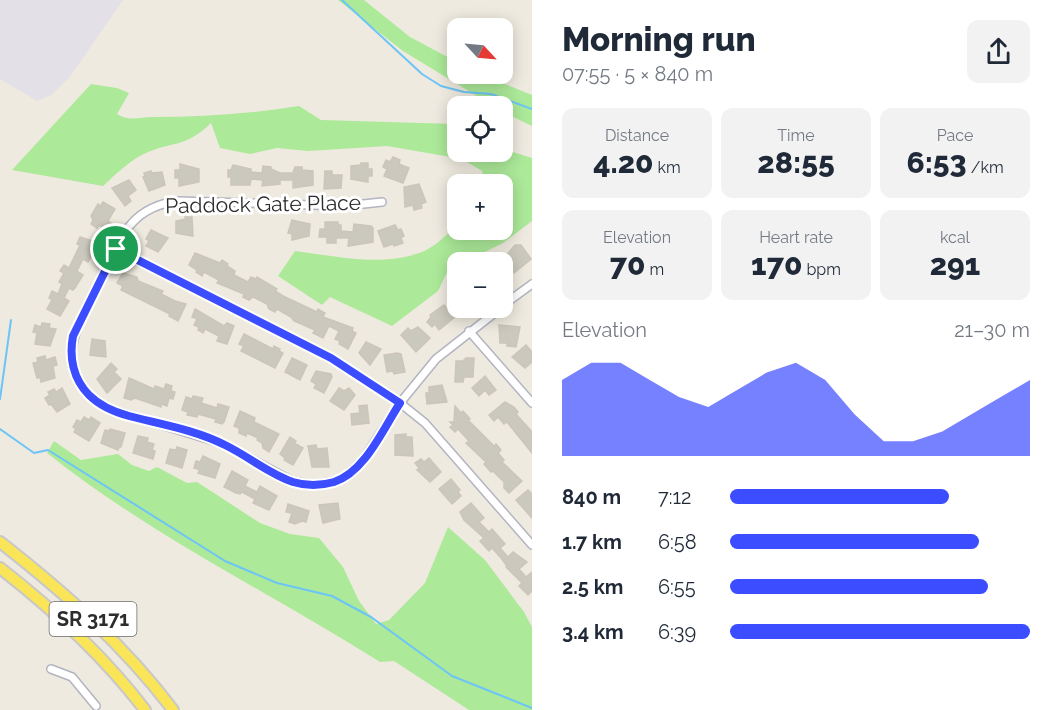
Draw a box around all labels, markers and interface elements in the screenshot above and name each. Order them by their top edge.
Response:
north arrow [447,18,513,84]
map controls [447,18,513,318]
text: Morning run [562,20,756,59]
button: share [967,20,1030,83]
text: 07:55 · 5 × 840 m [562,62,713,86]
button: locate [447,96,513,162]
text: Distance [605,126,669,145]
text: Time [777,126,815,145]
text: Pace [937,126,973,145]
text: 4.20 [593,145,654,180]
text: 28:55 [757,145,835,180]
text: 6:53 [906,145,967,180]
text: km [654,158,681,177]
text: /km [967,158,1004,177]
button: + [447,174,513,240]
street label: Paddock Gate Place [165,190,361,218]
pin [90,223,141,274]
text: Elevation [603,228,671,247]
text: Heart rate [759,228,833,247]
text: kcal [940,228,970,247]
icon: arrive [99,232,132,265]
text: 70 [610,247,645,282]
text: 170 [751,247,802,282]
text: 291 [930,247,980,282]
button: − [447,252,513,318]
text: m [645,260,664,279]
text: bpm [802,260,841,279]
text: Elevation [562,318,647,342]
text: 21–30 m [954,318,1030,342]
text: 840 m [562,485,621,509]
text: 7:12 [658,485,691,509]
text: 1.7 km [562,530,622,554]
text: 6:58 [658,530,697,554]
text: 2.5 km [562,575,623,599]
text: 6:55 [658,575,696,599]
road number: SR 3171 [50,602,136,636]
text: 3.4 km [562,620,624,644]
text: 6:39 [658,620,696,644]

